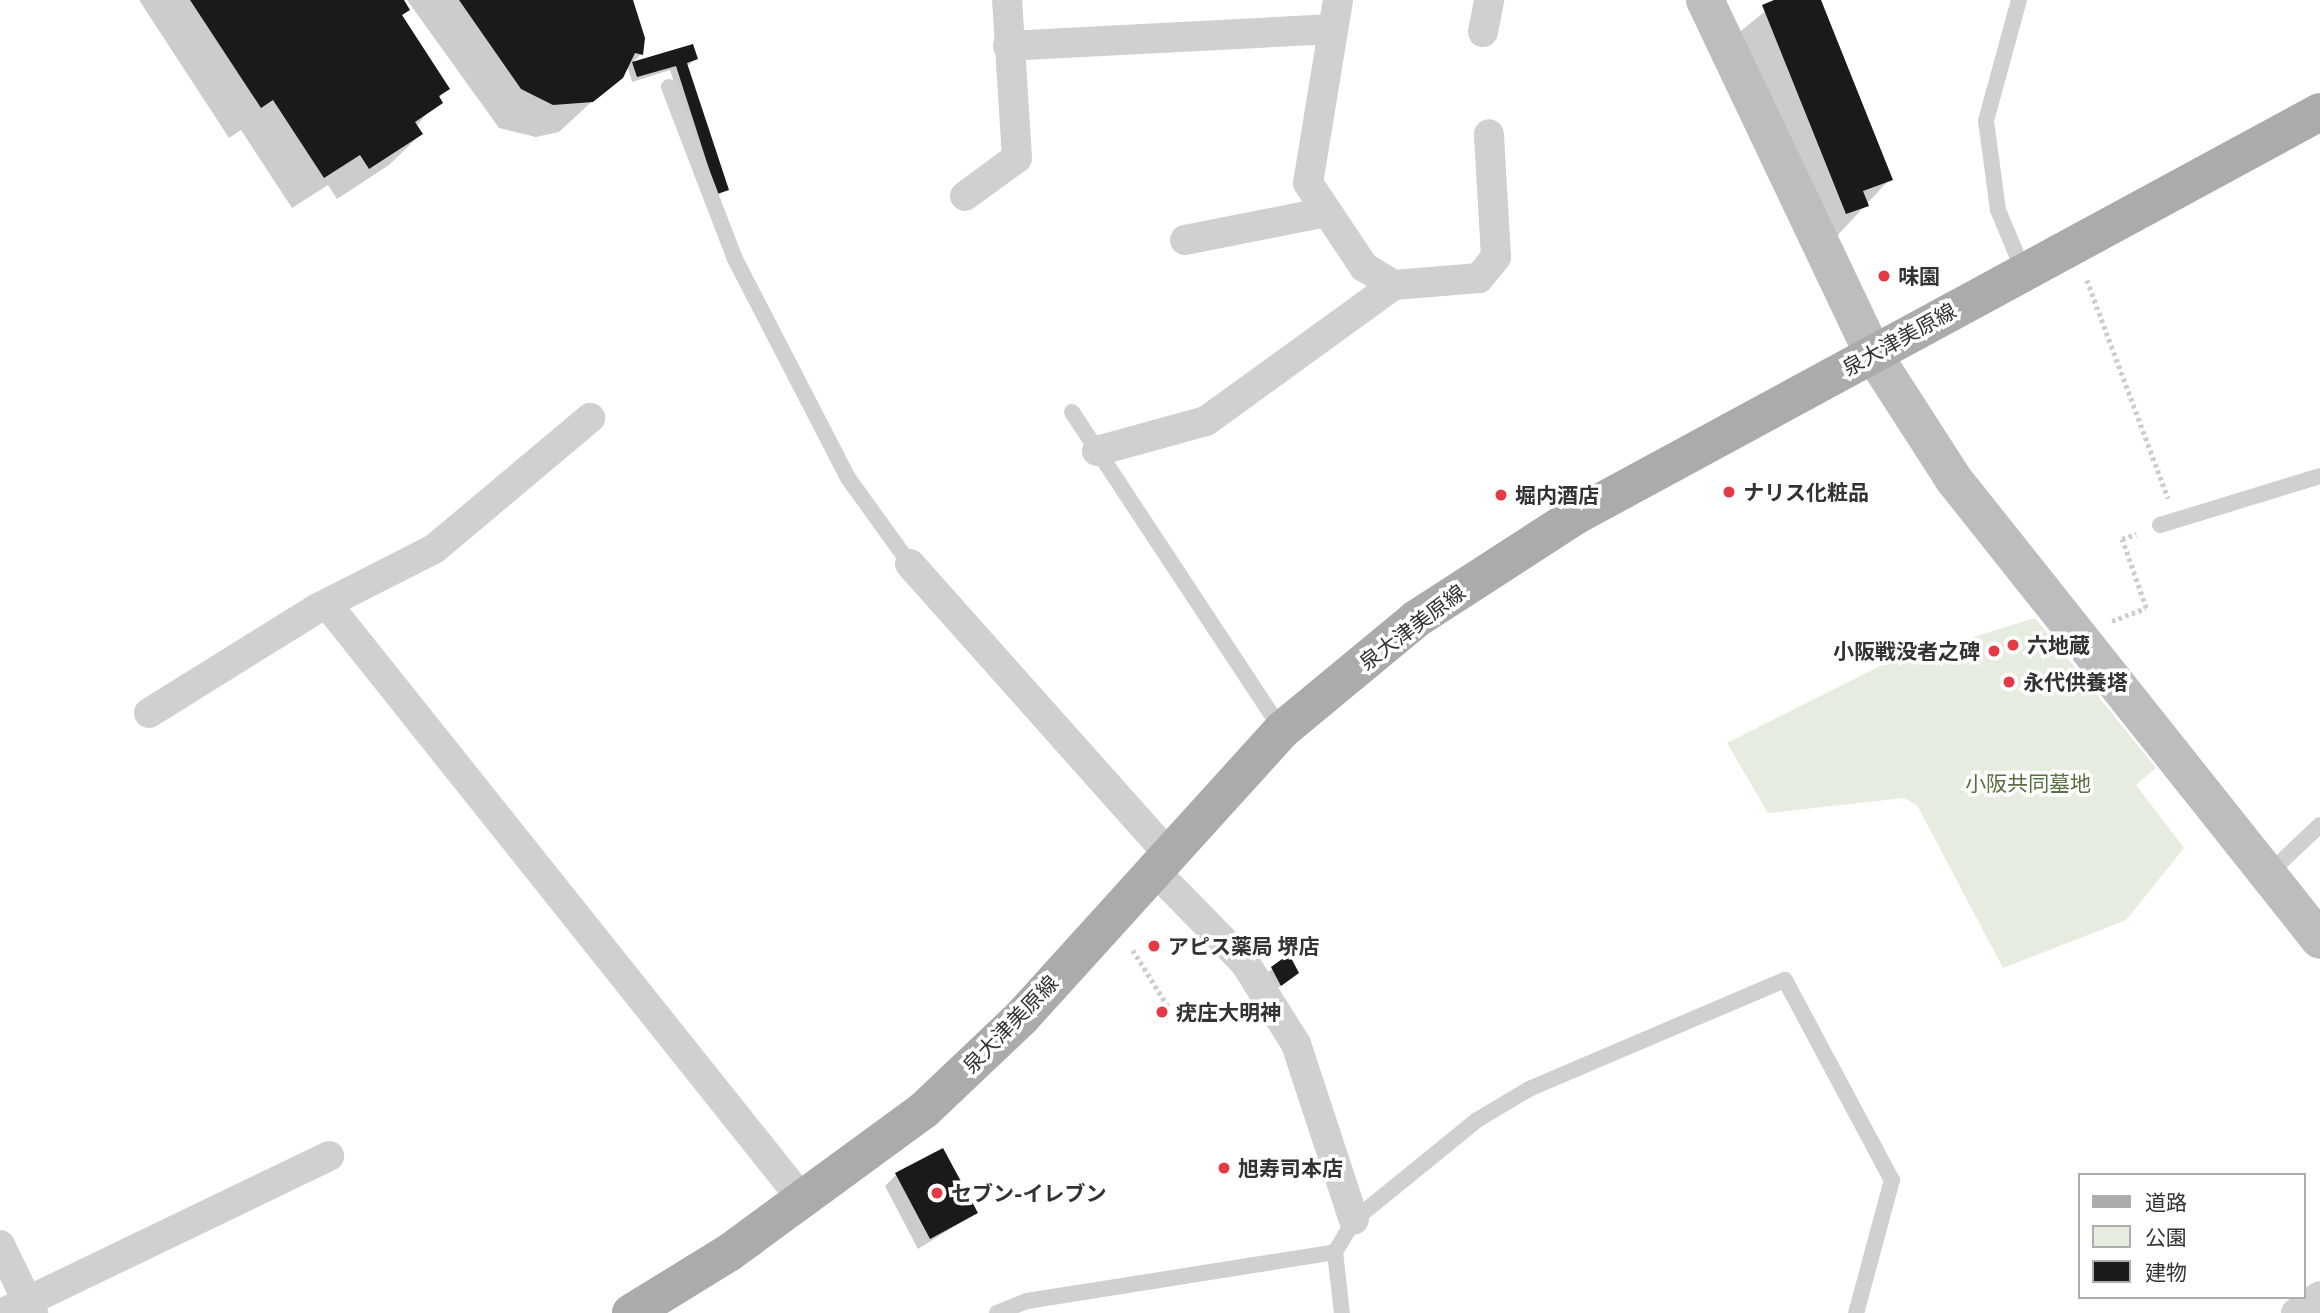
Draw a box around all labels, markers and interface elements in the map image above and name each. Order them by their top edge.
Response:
place label: 味園 [1898,263,1940,289]
marker: 味園 [1876,268,1892,284]
street label: 泉大津美原線 [1838,297,1960,381]
place label: ナリス化粧品 [1743,479,1869,505]
place label: 堀内酒店 [1515,482,1599,508]
marker: ナリス化粧品 [1721,484,1737,500]
marker: 堀内酒店 [1493,487,1509,503]
street label: 泉大津美原線 [1354,579,1470,675]
place label: 六地蔵 [2027,632,2090,658]
marker: 六地蔵 [2005,637,2021,653]
place label: 小阪戦没者之碑 [1833,638,1980,664]
marker: 小阪戦没者之碑 [1986,643,2002,659]
place label: 永代供養塔 [2023,669,2128,695]
marker: 永代供養塔 [2001,674,2017,690]
park label: 小阪共同墓地 [1965,770,2091,796]
place label: アピス薬局 堺店 [1168,933,1320,959]
marker: アピス薬局 堺店 [1146,938,1162,954]
street label: 泉大津美原線 [957,970,1063,1078]
place label: 疣庄大明神 [1176,999,1281,1025]
marker: 疣庄大明神 [1154,1004,1170,1020]
place label: 旭寿司本店 [1238,1155,1343,1181]
marker: 旭寿司本店 [1216,1160,1232,1176]
legend [2078,1173,2306,1299]
place label: セブン-イレブン [951,1180,1107,1206]
marker: セブン-イレブン [929,1185,945,1201]
text: 道路 [2145,1186,2187,1218]
text: 公園 [2145,1221,2187,1253]
text: 建物 [2145,1256,2187,1288]

